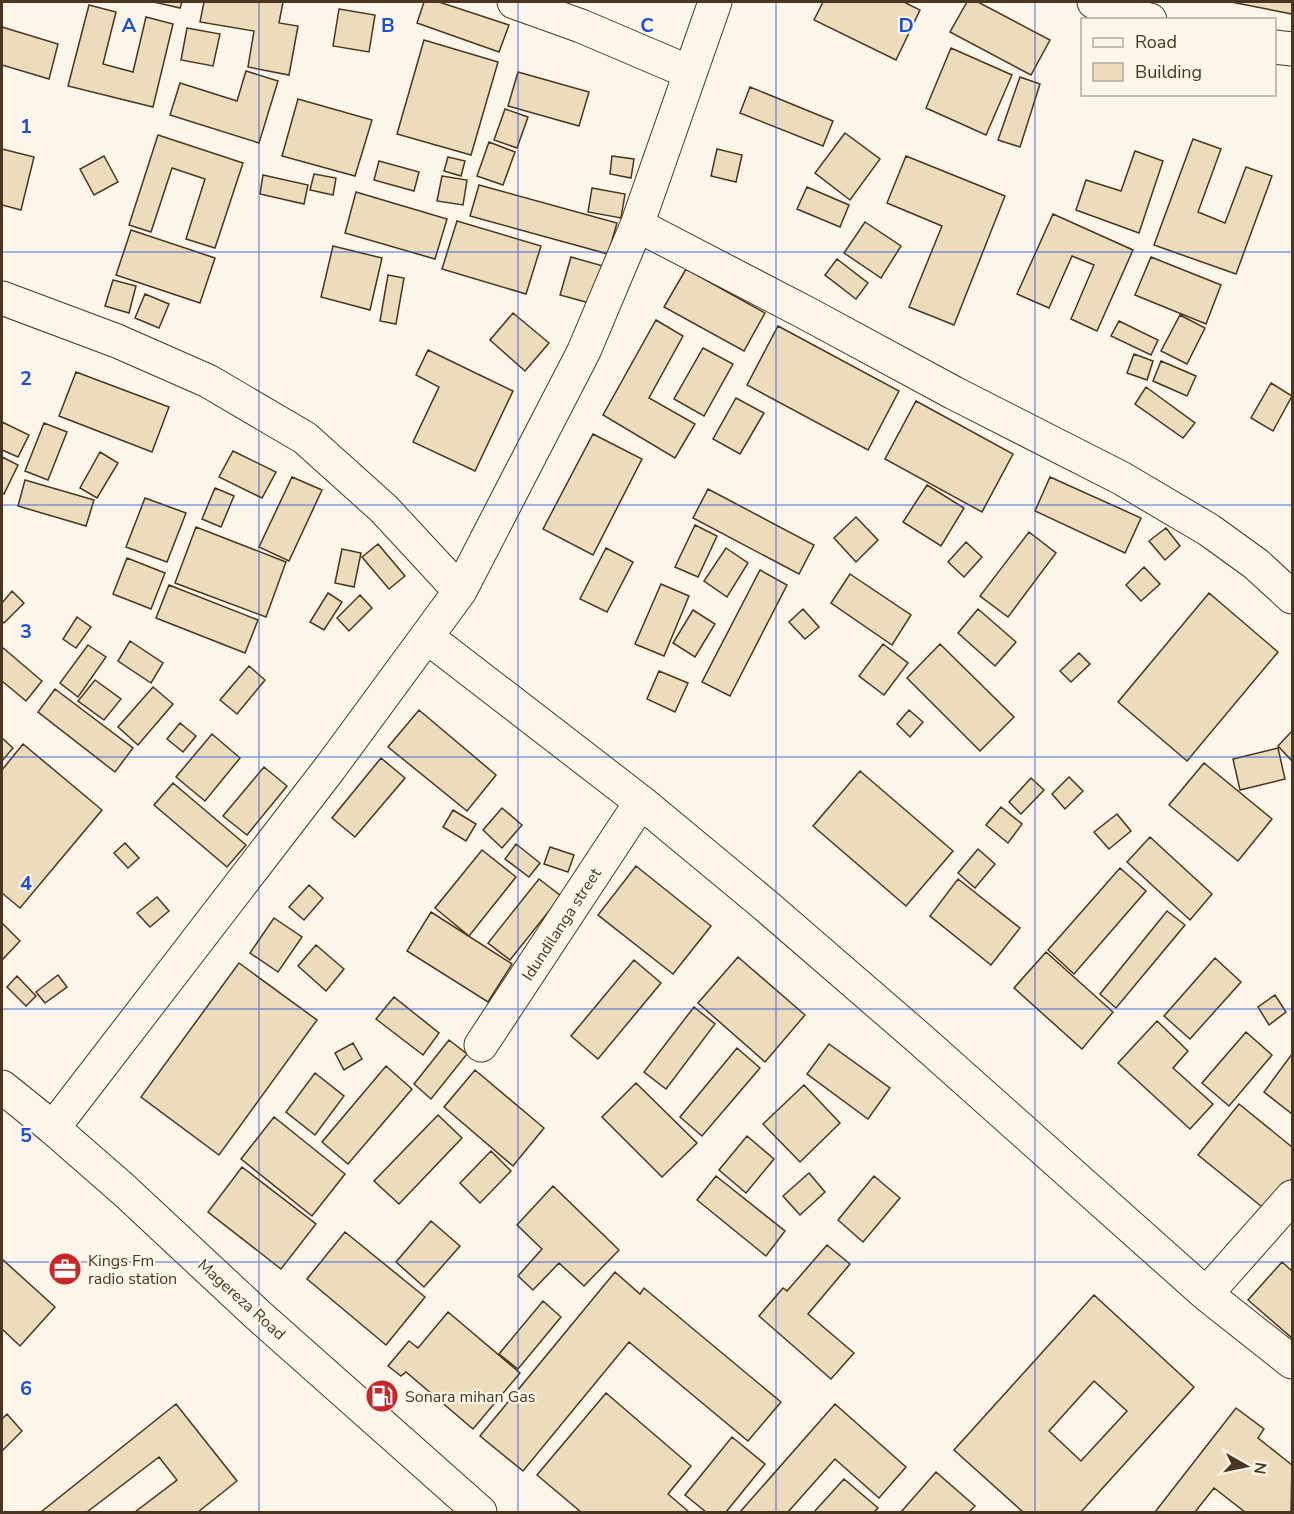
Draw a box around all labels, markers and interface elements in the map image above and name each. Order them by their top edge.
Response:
text: A [122,12,137,39]
text: B [381,12,395,39]
text: C [640,12,654,39]
text: D [898,12,914,39]
legend [1081,18,1276,96]
text: Road [1135,30,1177,54]
text: Building [1135,60,1202,84]
text: 1 [20,113,32,140]
text: 2 [20,365,32,392]
text: 3 [20,618,32,645]
street label: Idundilanga street [517,864,607,985]
text: 4 [20,870,32,897]
text: 5 [20,1122,32,1149]
place label: Kings Fm radio station [88,1250,177,1290]
office icon: Kings Fm radio station [47,1251,83,1287]
street label: Magereza Road [193,1254,290,1345]
text: 6 [20,1375,32,1402]
fuel station icon: Sonara mihan Gas [364,1378,400,1414]
place label: Sonara mihan Gas [405,1386,536,1408]
north arrow [1216,1436,1276,1496]
text: N [1248,1461,1272,1476]

